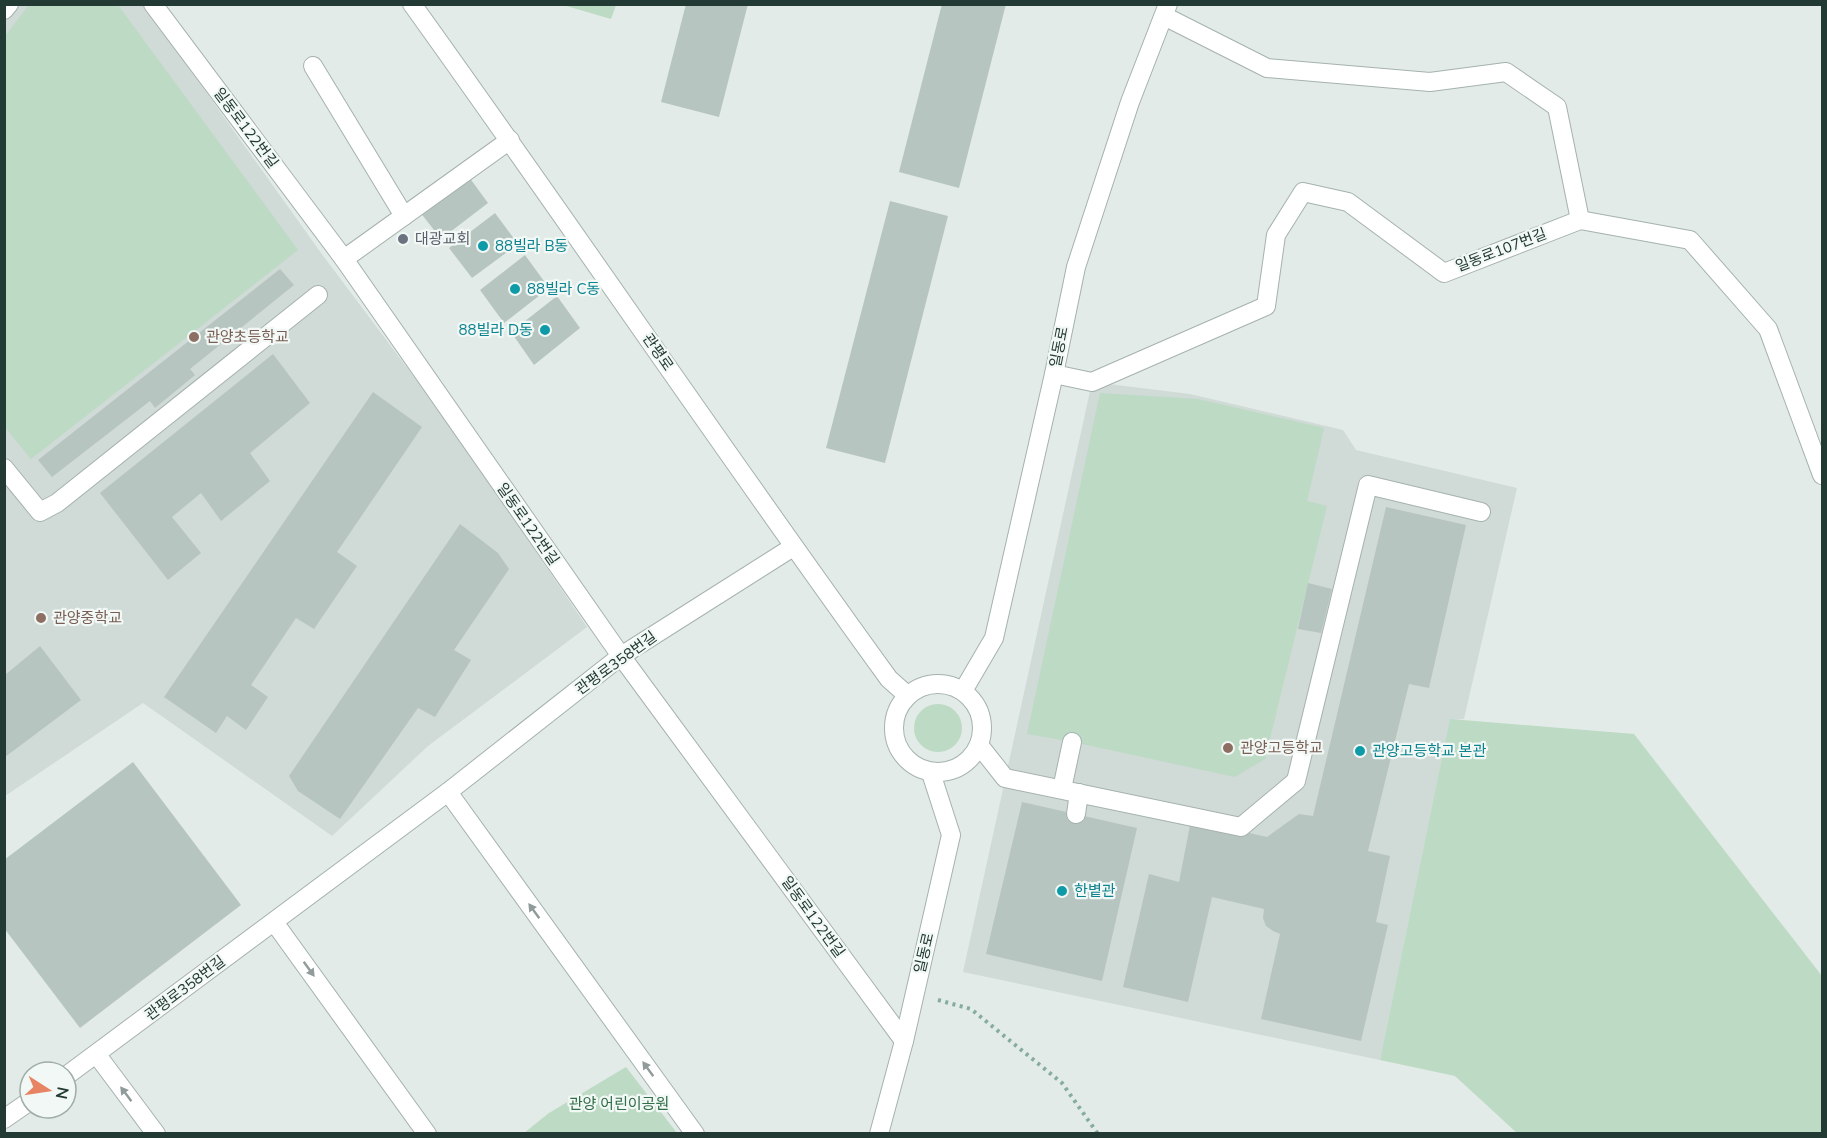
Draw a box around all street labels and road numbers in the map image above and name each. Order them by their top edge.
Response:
street label: 일동로122번길 [209,84,283,172]
street label: 일동로107번길 [1453,223,1549,277]
street label: 일동로 [1045,325,1073,369]
street label: 관평로 [638,329,678,375]
street label: 일동로122번길 [492,479,564,569]
street label: 관평로358번길 [571,627,661,699]
street label: 일동로122번길 [777,872,849,962]
street label: 일동로 [910,931,938,975]
street label: 관평로358번길 [141,951,229,1025]

